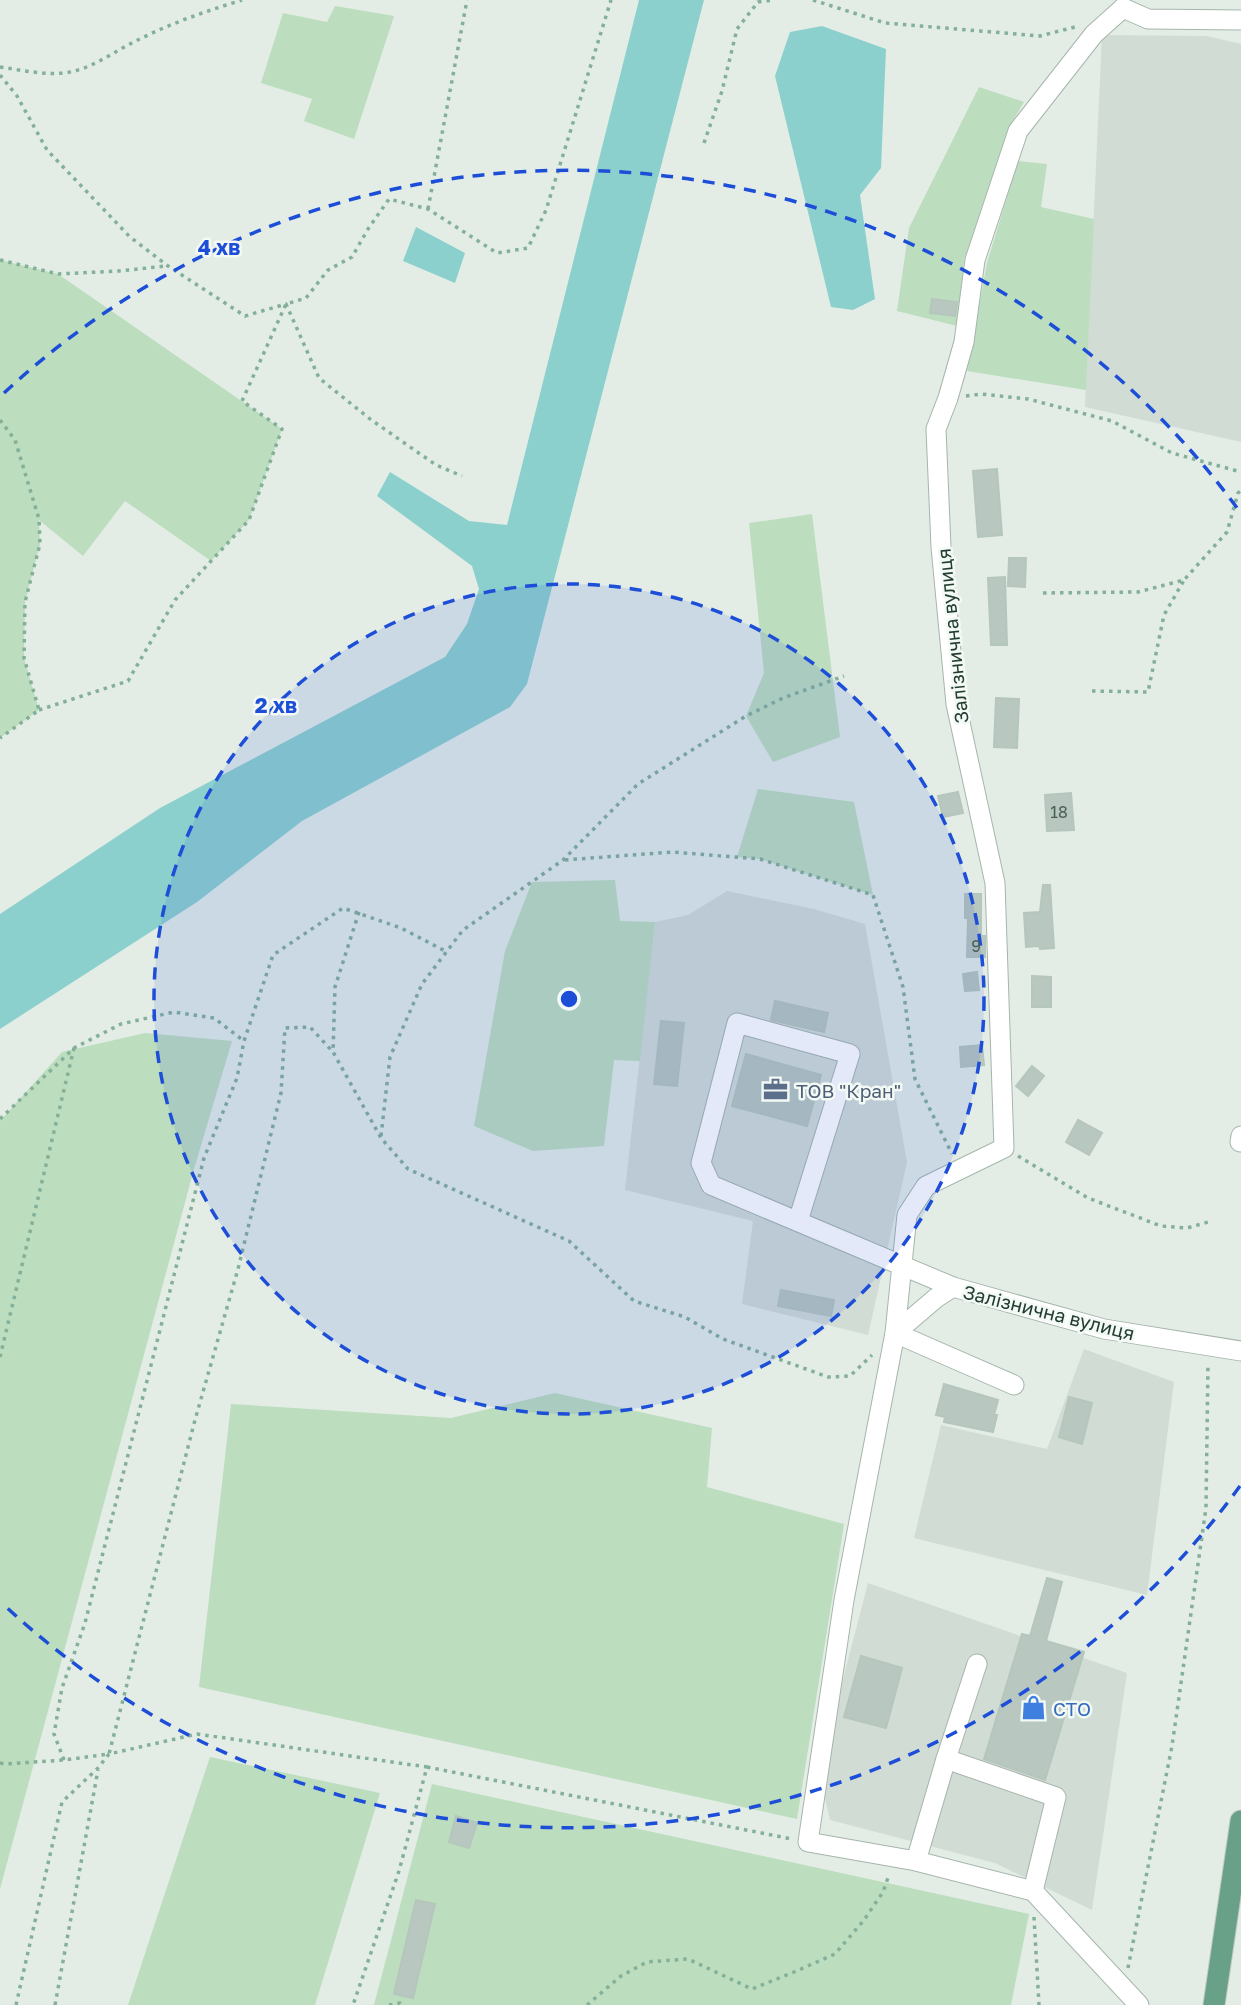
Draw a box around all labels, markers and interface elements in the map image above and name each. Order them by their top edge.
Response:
text: 4 хв [198,234,240,260]
street label: Залізнична вулиця [931,547,973,725]
text: 2 хв [255,692,297,718]
house number: 18 [1050,802,1068,822]
house number: 9 [971,936,981,956]
centre of rings [557,987,581,1011]
office icon: ТОВ "Кран" [762,1076,790,1104]
place label: ТОВ "Кран" [796,1079,901,1102]
street label: Залізнична вулиця [961,1280,1137,1344]
shop icon: СТО [1019,1694,1047,1722]
place label: СТО [1053,1697,1091,1720]

